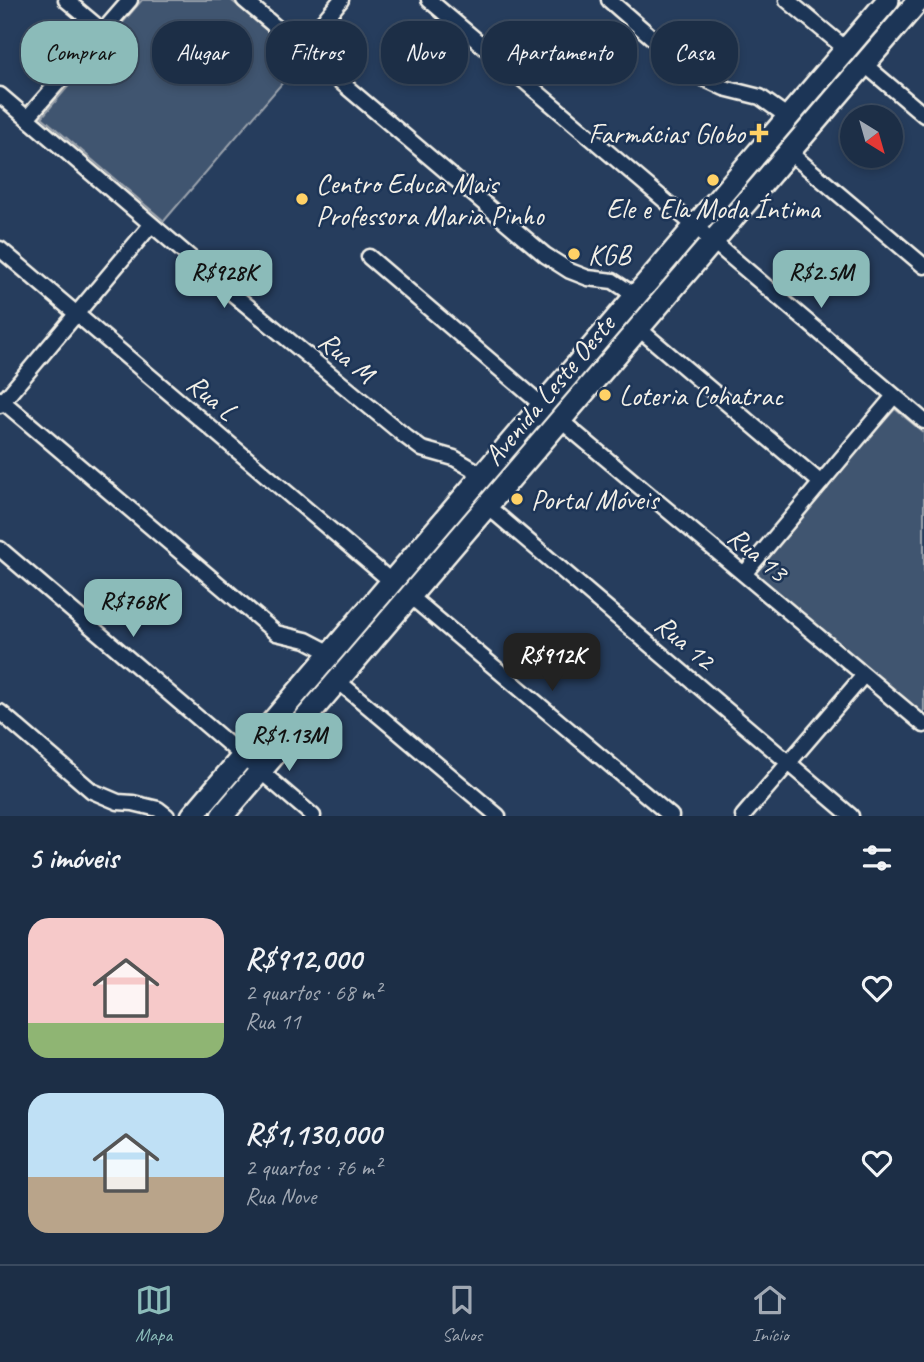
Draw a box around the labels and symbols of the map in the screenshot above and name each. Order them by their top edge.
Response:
north arrow [840,105,903,168]
place label: Farmácias Globo [588,116,747,151]
marker: Farmácias Globo [751,125,767,141]
place label: Centro Educa Mais Professora Maria Pinho [316,166,546,233]
marker: Ele e Ela Moda Íntima [705,172,721,188]
marker: Centro Educa Mais Professora Maria Pinho [294,191,310,207]
place label: Ele e Ela Moda Íntima [606,191,822,226]
place label: KGB [588,237,633,272]
marker: KGB [566,246,582,262]
pin: R$928K [167,250,281,310]
pin: R$2.5M [764,250,878,310]
street label: Avenida Leste Oeste [476,306,623,472]
street label: Rua M [312,323,384,392]
street label: Rua L [180,366,244,428]
place label: Loteria Cohatrac [619,378,784,413]
marker: Loteria Cohatrac [597,387,613,403]
place label: Portal Móveis [531,482,661,517]
marker: Portal Móveis [509,491,525,507]
street label: Rua 13 [721,519,797,591]
pin: R$768K [76,580,190,639]
street label: Rua 12 [648,607,724,679]
pin: R$912K [495,634,609,693]
pin: R$1.13M [224,714,354,773]

